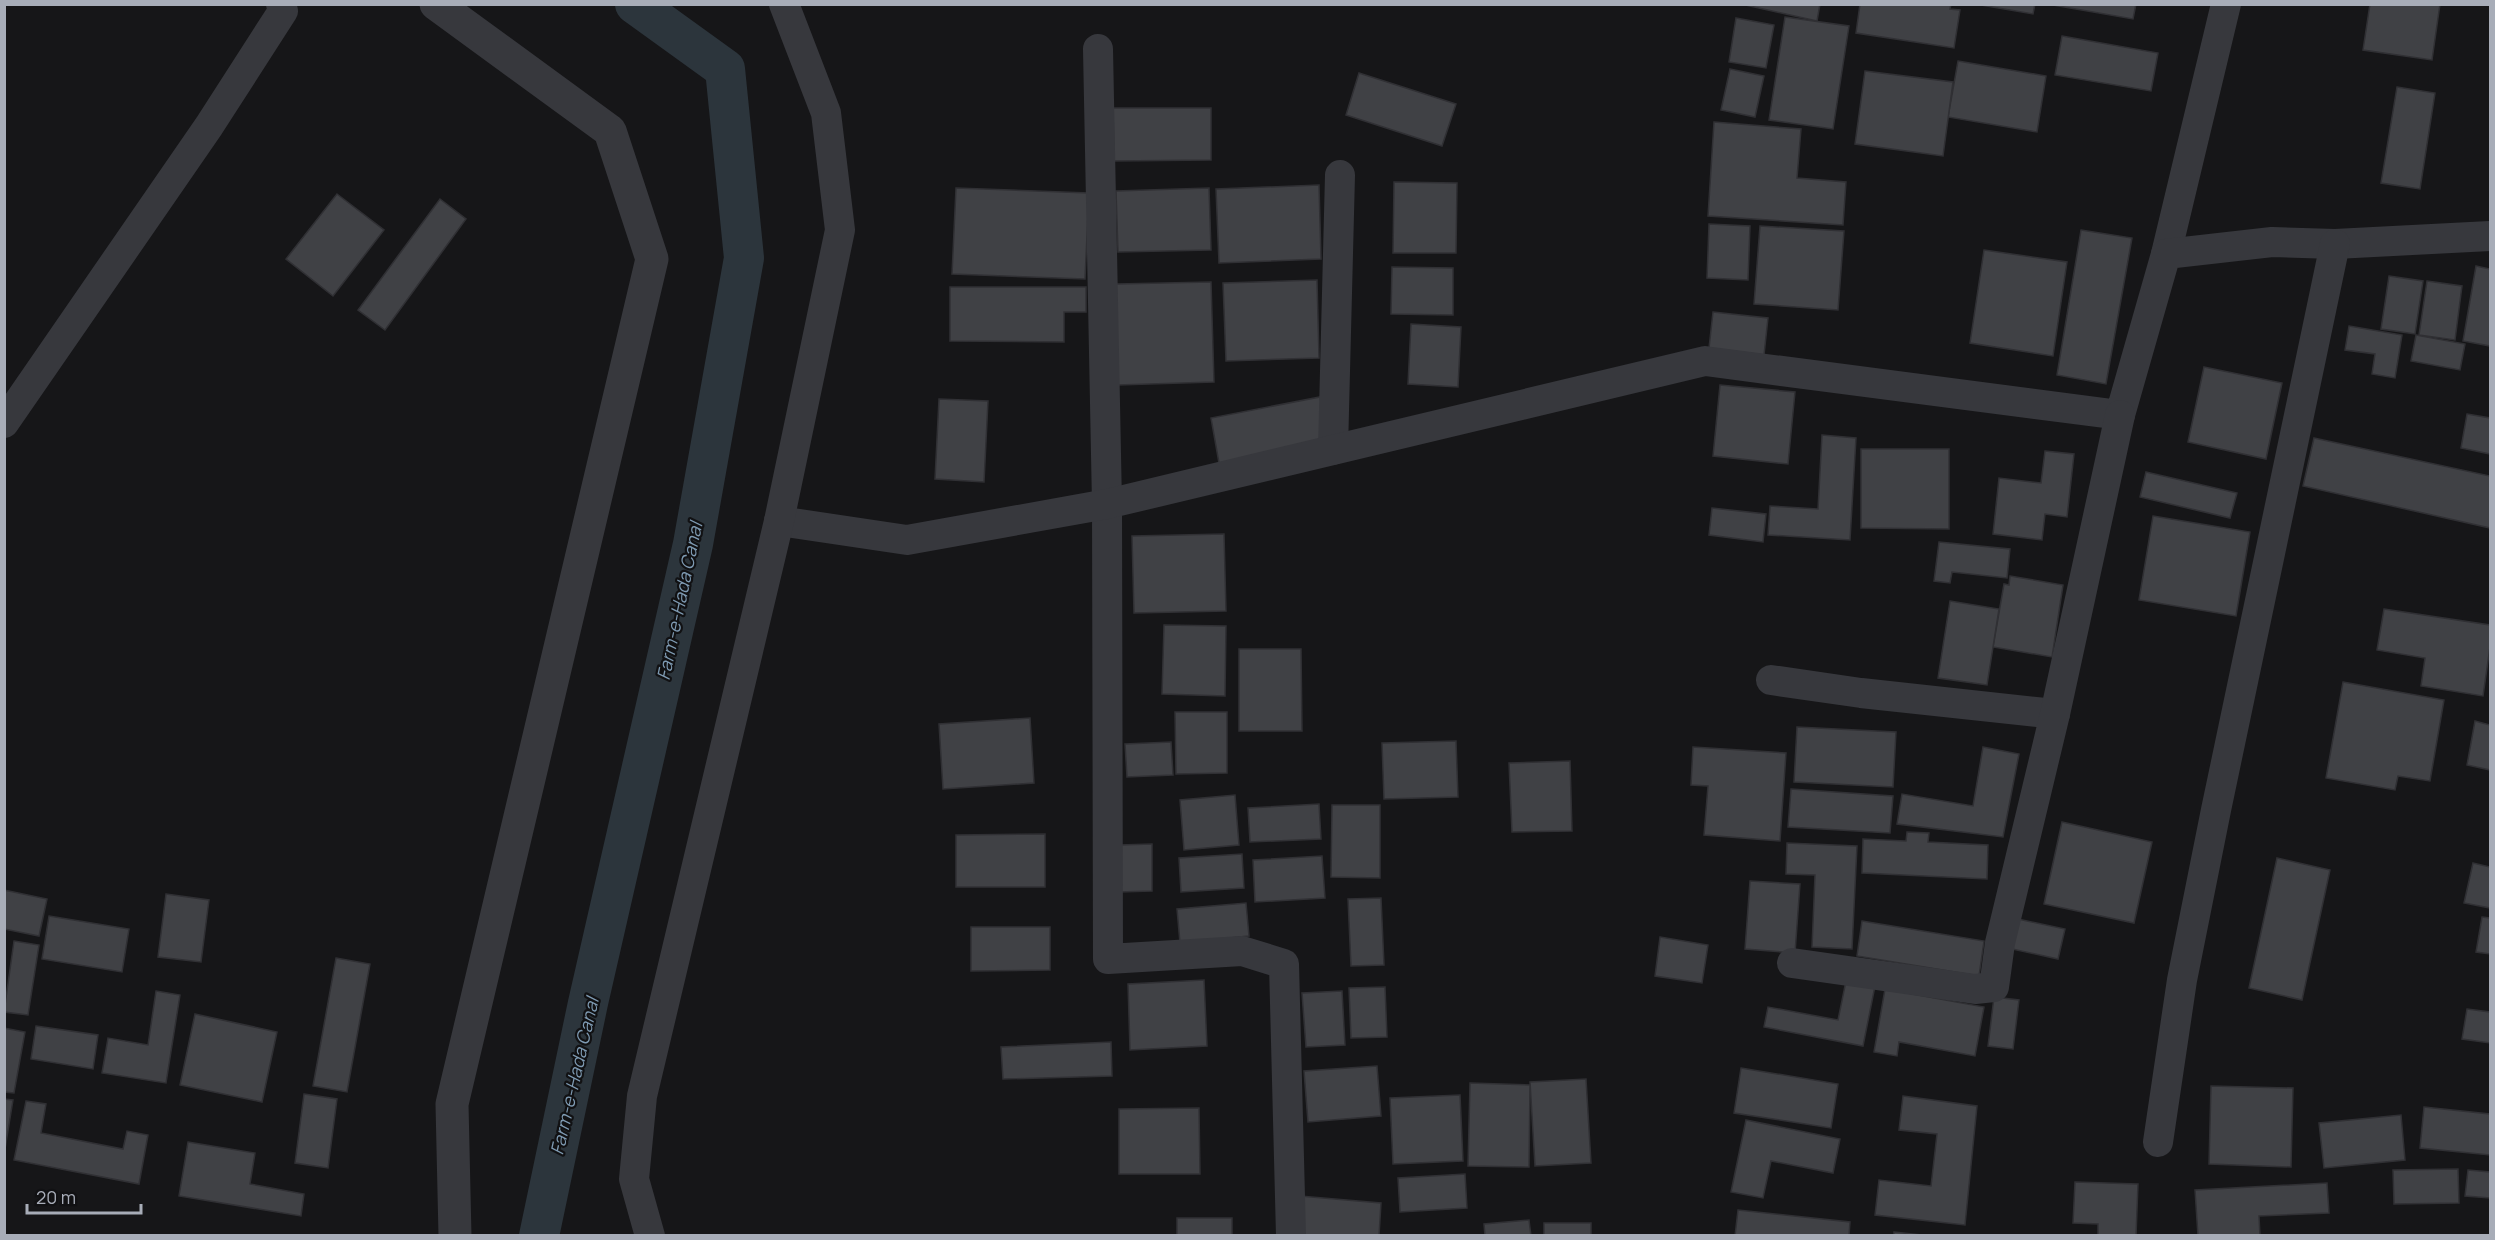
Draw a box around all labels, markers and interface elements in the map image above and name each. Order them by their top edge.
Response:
water label: Farm-e-Hada Canal [651,517,708,682]
water label: Farm-e-Hada Canal [544,992,604,1157]
scale bar [27,1177,141,1215]
text: 20 m [36,1185,76,1209]

